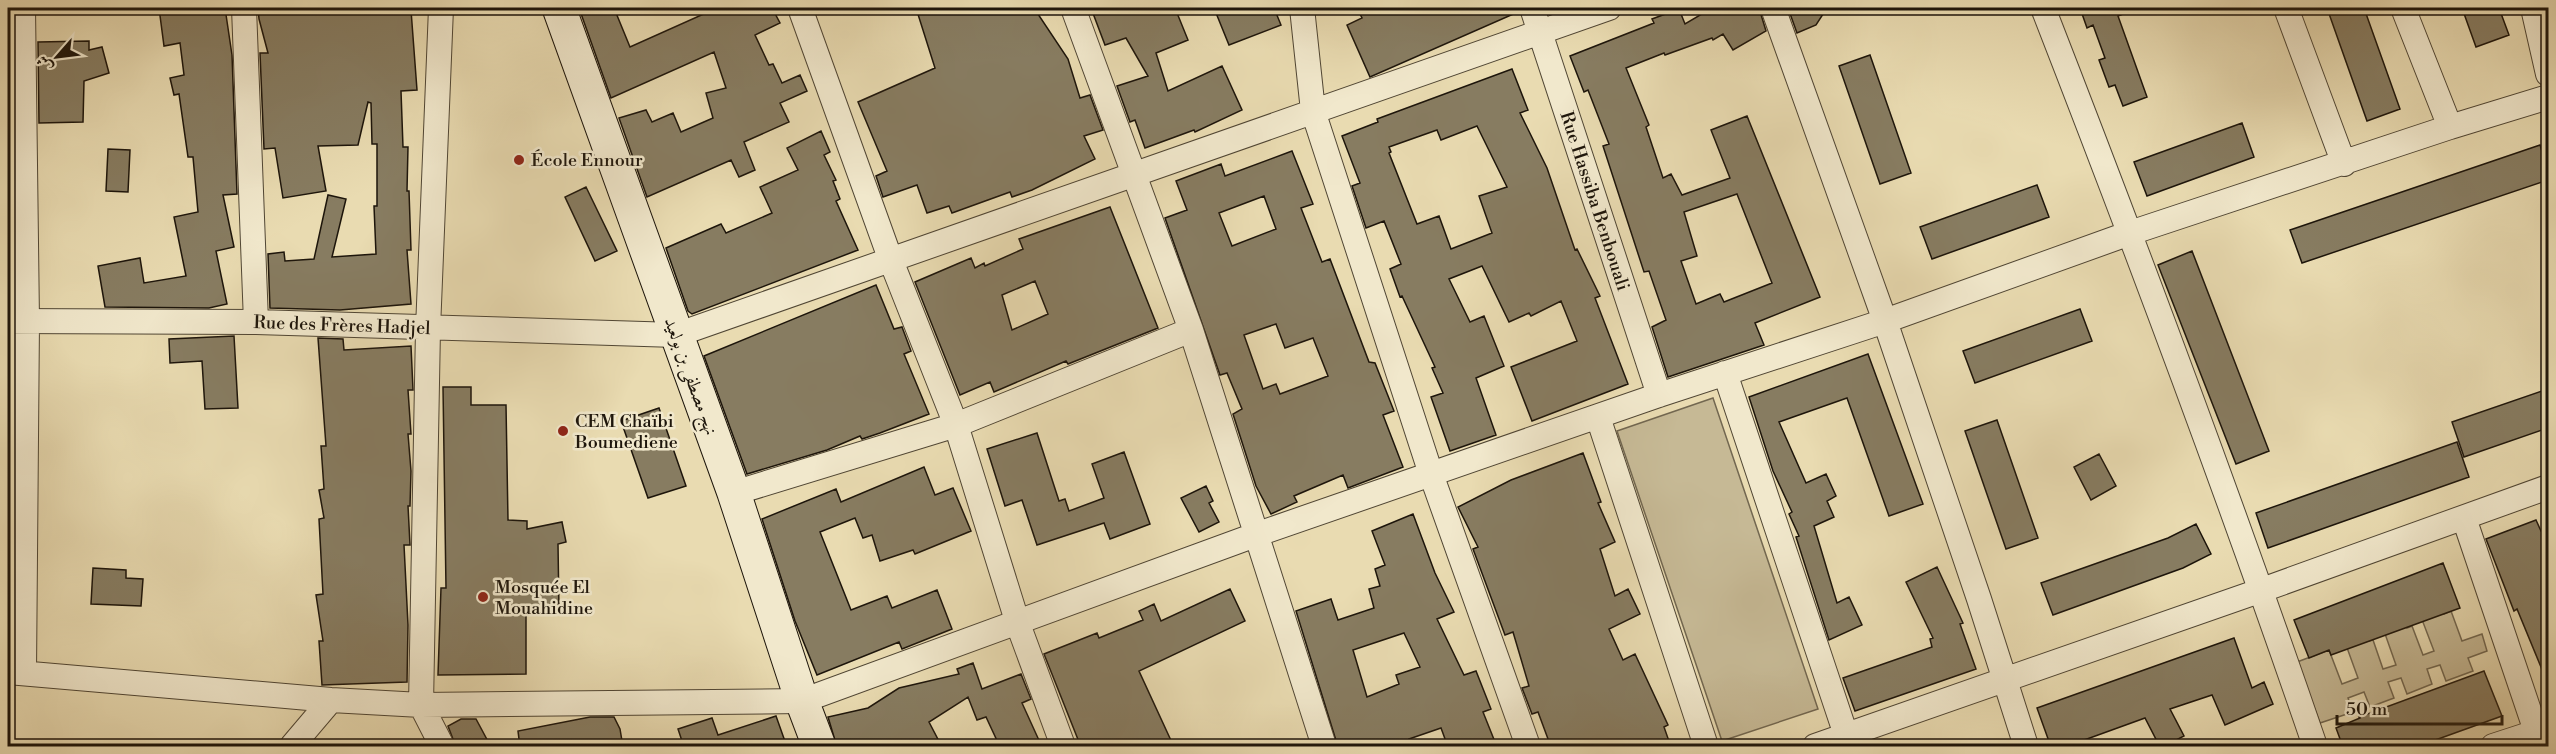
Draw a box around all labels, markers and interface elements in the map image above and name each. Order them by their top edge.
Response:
north arrow [27,27,87,87]
text: ش [32,52,57,75]
street label: Rue Hassiba Benbouali [1555,109,1634,294]
place label: École Ennour [531,149,643,172]
marker: École Ennour [512,153,526,167]
street label: Rue des Frères Hadjel [253,311,432,340]
street label: نهج مصطفى بن بولعيد [655,314,723,440]
place label: CEM Chaïbi Boumediene [574,410,678,454]
marker: CEM Chaïbi Boumediene [556,424,570,438]
place label: Mosquée El Mouahidine [495,576,593,620]
marker: Mosquée El Mouahidine [476,590,490,604]
scale bar [2337,688,2502,726]
text: 50 m [2346,698,2388,721]

